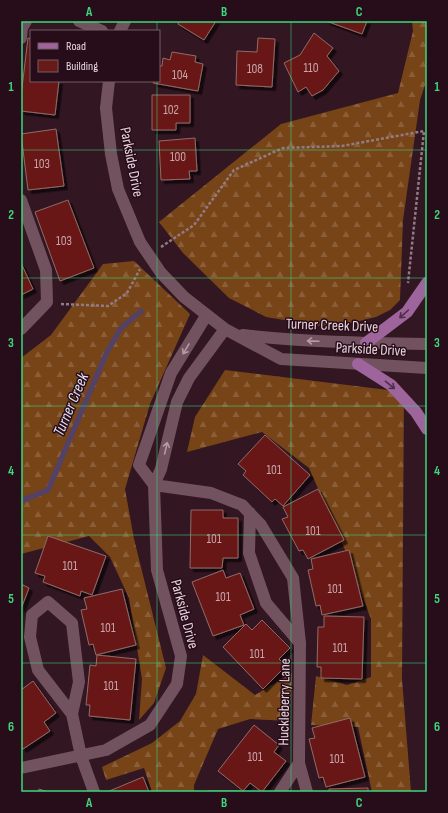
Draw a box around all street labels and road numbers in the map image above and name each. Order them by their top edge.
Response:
street label: Parkside Drive [115,126,148,199]
street label: Turner Creek Drive [285,314,378,337]
street label: Parkside Drive [335,338,407,361]
street label: Parkside Drive [166,577,203,651]
street label: Huckleberry Lane [274,658,295,746]

